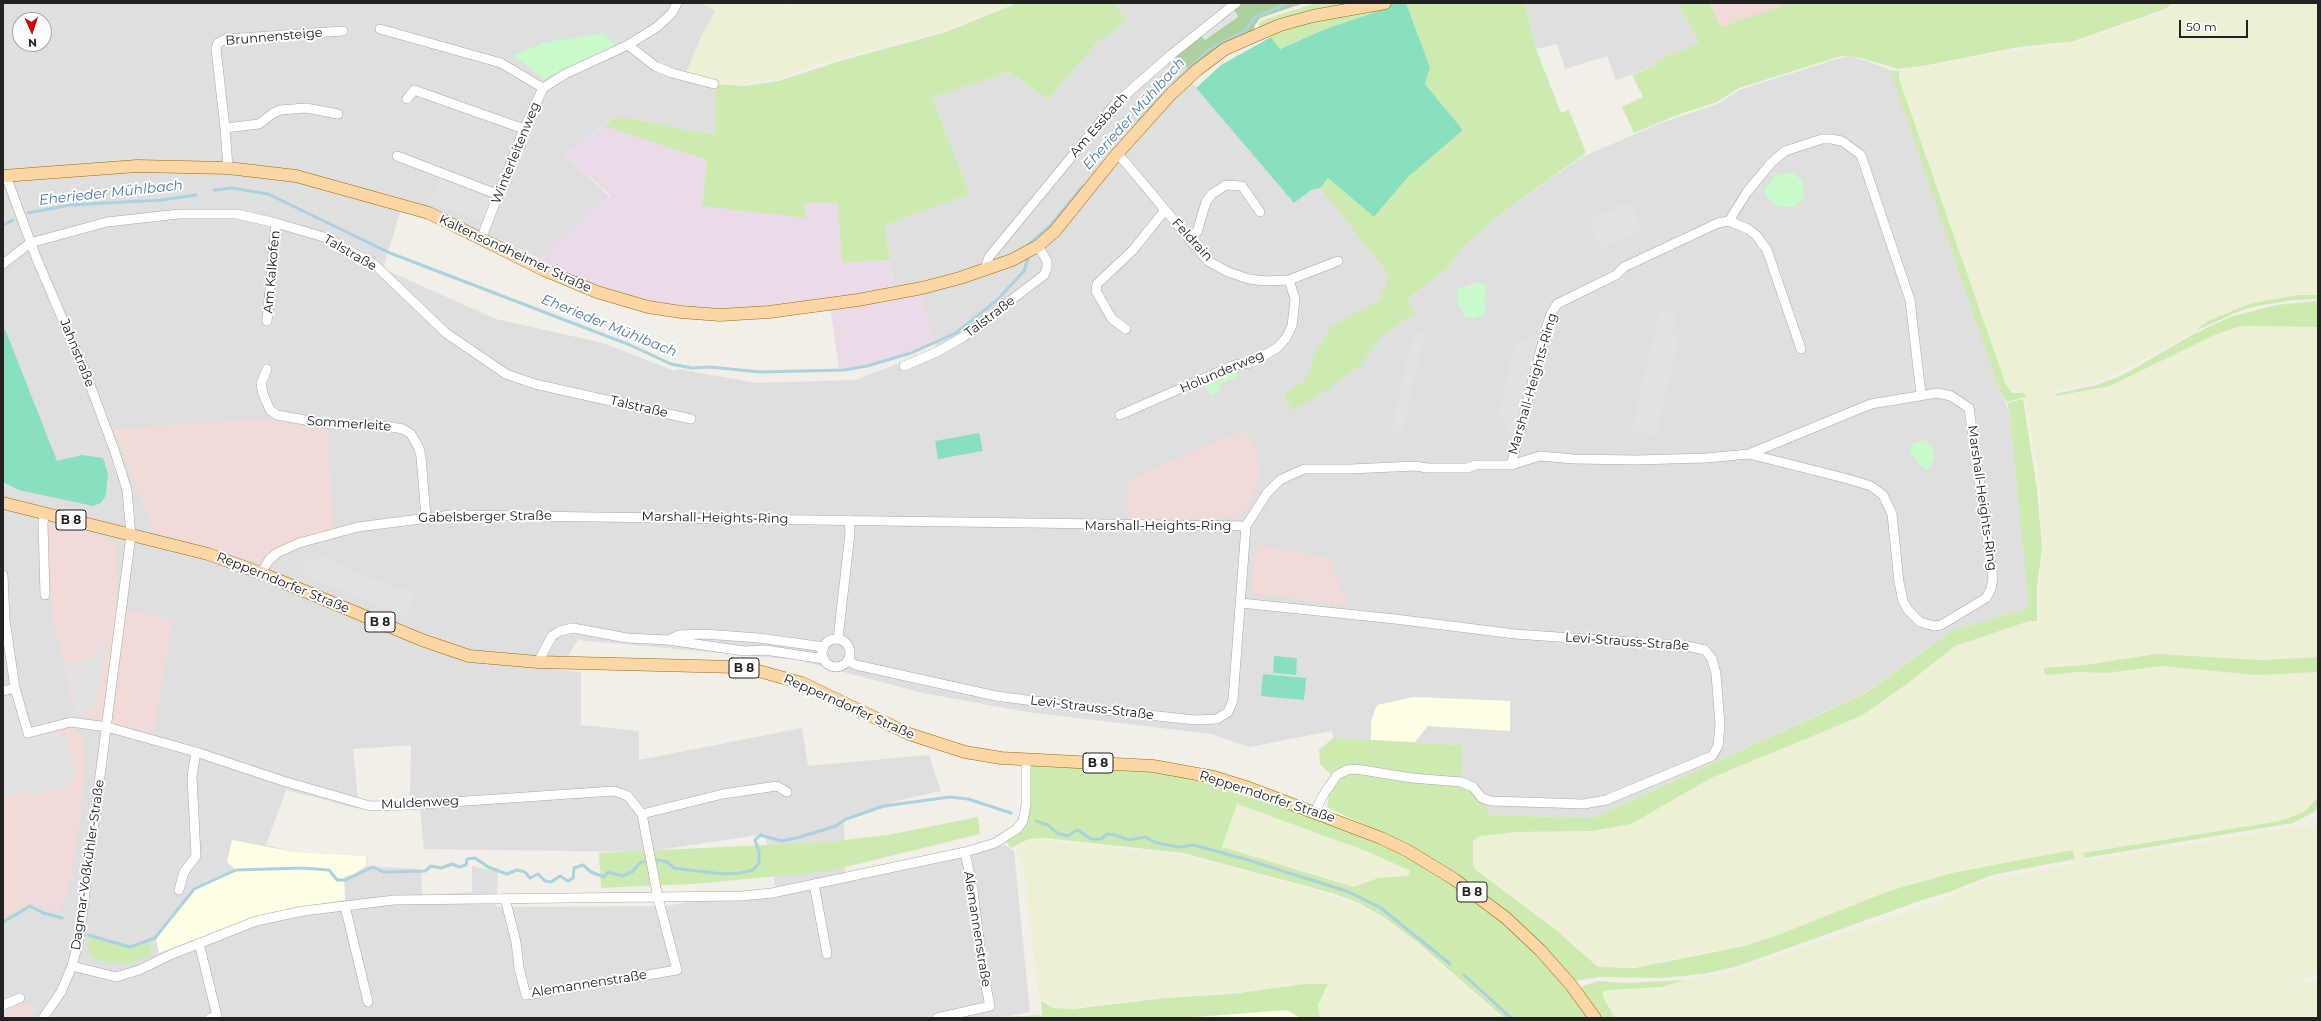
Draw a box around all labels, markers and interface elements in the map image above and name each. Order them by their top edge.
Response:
north arrow [12,12,52,52]
scale bar [2181,12,2250,38]
text: 50 m [2186,19,2217,34]
street label: Brunnensteige [225,25,323,49]
text: N [28,36,37,50]
water label: Eherieder Mühlbach [1079,55,1189,173]
street label: Am Essbach [1067,90,1131,160]
street label: Winterleitenweg [488,100,544,206]
water label: Eherieder Mühlbach [38,177,184,209]
street label: Kaltensondheimer Straße [436,212,594,296]
street label: Feldrain [1168,215,1216,265]
street label: Am Kalkofen [261,230,283,314]
street label: Talstraße [321,232,379,274]
water label: Eherieder Mühlbach [539,291,679,361]
street label: Talstraße [962,293,1018,341]
street label: Marshall-Heights-Ring [1505,311,1561,457]
street label: Jahnstraße [56,317,98,389]
street label: Holunderweg [1178,347,1266,397]
street label: Talstraße [609,393,669,421]
street label: Sommerleite [306,413,392,435]
street label: Marshall-Heights-Ring [1964,424,2000,572]
street label: Gabelsberger Straße [418,508,552,526]
street label: Marshall-Heights-Ring [641,509,789,527]
road number: B 8 [56,510,86,530]
street label: Marshall-Heights-Ring [1085,518,1231,534]
street label: Repperndorfer Straße [214,549,352,617]
road number: B 8 [365,612,395,632]
street label: Levi-Strauss-Straße [1564,630,1690,654]
road number: B 8 [729,658,759,678]
street label: Repperndorfer Straße [781,671,917,743]
street label: Levi-Strauss-Straße [1029,693,1155,723]
road number: B 8 [1083,753,1113,773]
street label: Repperndorfer Straße [1197,768,1337,826]
street label: Dagmar-Voßkühler-Straße [68,779,108,951]
street label: Muldenweg [381,793,459,813]
street label: Alemannenstraße [960,870,994,988]
road number: B 8 [1457,882,1487,902]
street label: Alemannenstraße [530,967,648,1001]

